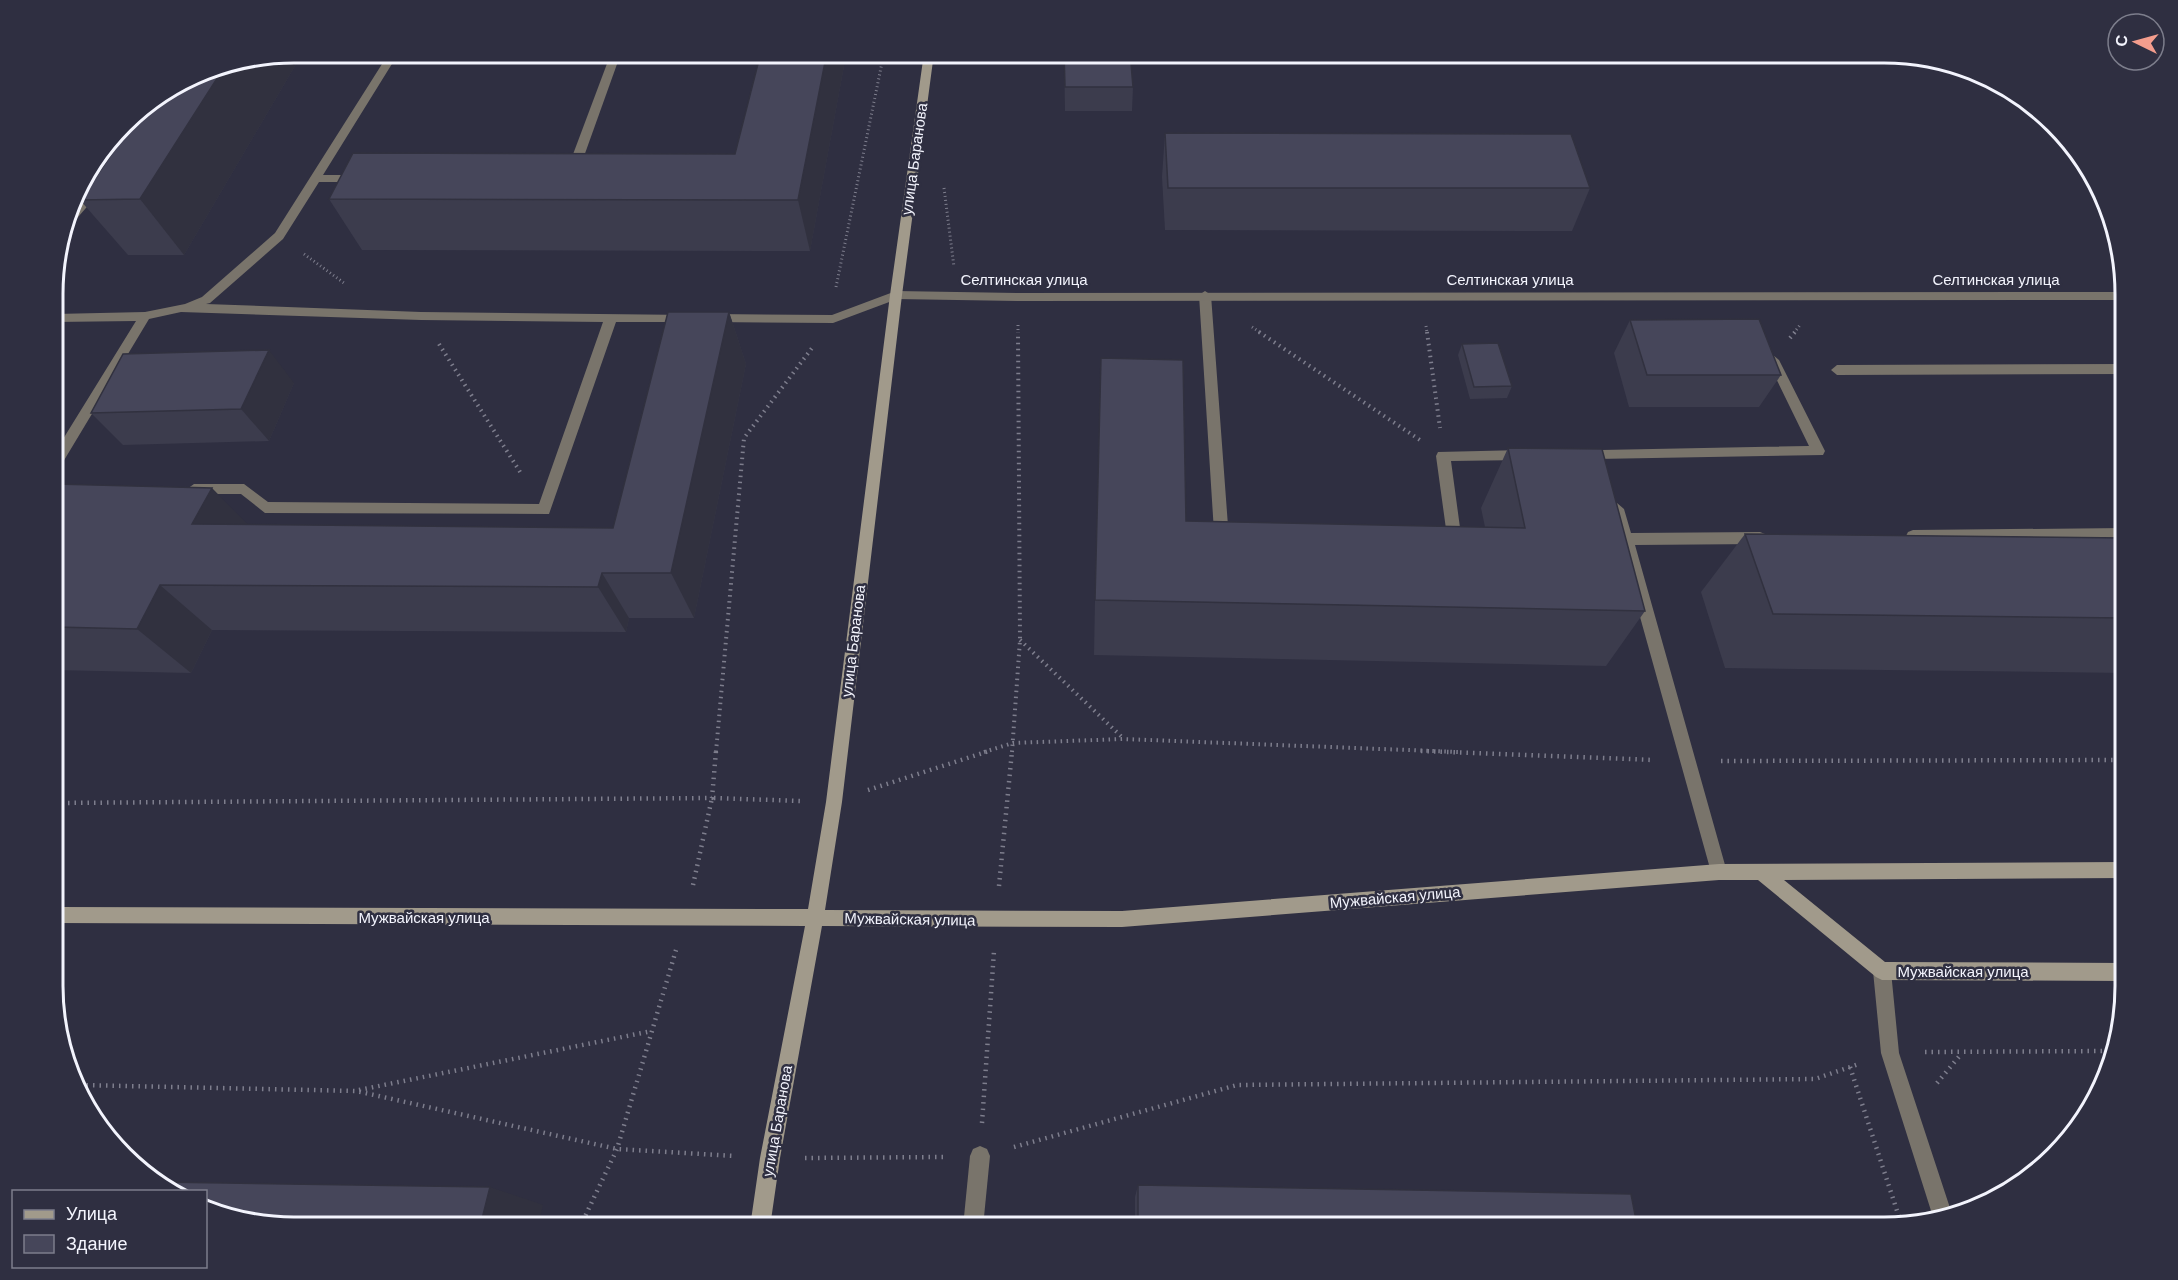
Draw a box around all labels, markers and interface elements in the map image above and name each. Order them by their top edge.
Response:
north arrow [2106,12,2166,72]
text: С [2113,34,2131,47]
street label: улица Баранова [898,101,930,216]
street label: Селтинская улица [960,271,1088,288]
street label: Селтинская улица [1446,271,1574,288]
street label: Селтинская улица [1932,271,2060,288]
street label: улица Баранова [838,583,868,698]
street label: Мужвайская улица [1329,883,1462,911]
street label: Мужвайская улица [358,909,490,926]
street label: Мужвайская улица [844,909,976,929]
street label: Мужвайская улица [1897,963,2029,980]
street label: улица Баранова [759,1063,795,1178]
legend [12,1190,207,1268]
text: Улица [66,1204,118,1224]
text: Здание [66,1234,127,1254]

